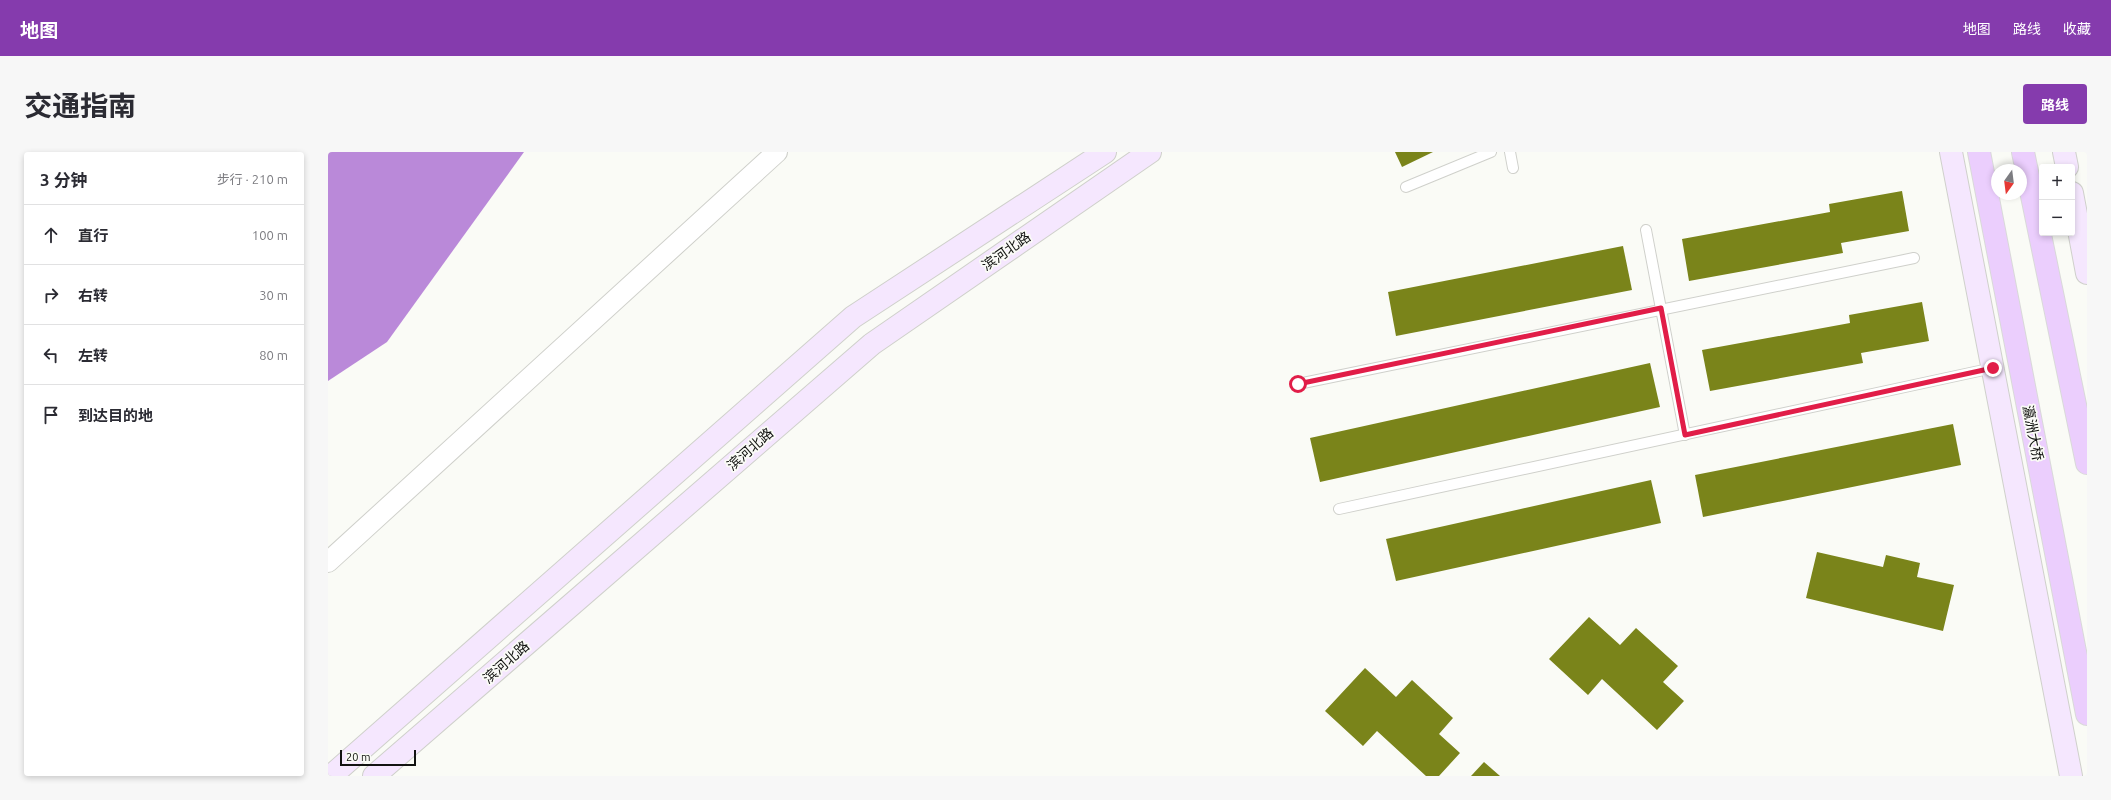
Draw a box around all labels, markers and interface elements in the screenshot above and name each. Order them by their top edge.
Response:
text: 地图 [20,19,58,41]
text: 地图 [1963,21,1991,37]
text: 路线 [2013,21,2041,37]
text: 收藏 [2063,21,2091,37]
button: 路线 [2023,84,2087,124]
text: 交通指南 [24,90,136,121]
north arrow [1991,164,2027,200]
map controls [2039,164,2075,236]
button: + [2039,164,2075,200]
text: 3 分钟 [40,170,88,189]
text: 步行 · 210 m [217,172,288,186]
button: − [2039,200,2075,236]
icon: ahead [40,224,62,246]
text: 直行 [78,227,108,244]
text: 100 m [252,228,288,242]
street label: 滨河北路 [978,228,1034,274]
icon: right [40,284,62,306]
text: 右转 [78,287,108,304]
text: 30 m [259,288,288,302]
icon: left [40,344,62,366]
text: 左转 [78,347,108,364]
text: 80 m [259,348,288,362]
route end [1984,359,2002,377]
route start [1289,375,1307,393]
icon: arrive [40,404,62,426]
street label: 瀛洲大桥 [2020,404,2046,462]
text: 到达目的地 [78,407,153,424]
street label: 滨河北路 [724,425,776,473]
street label: 滨河北路 [480,638,532,686]
scale bar [340,748,416,767]
text: 20 m [346,751,370,763]

